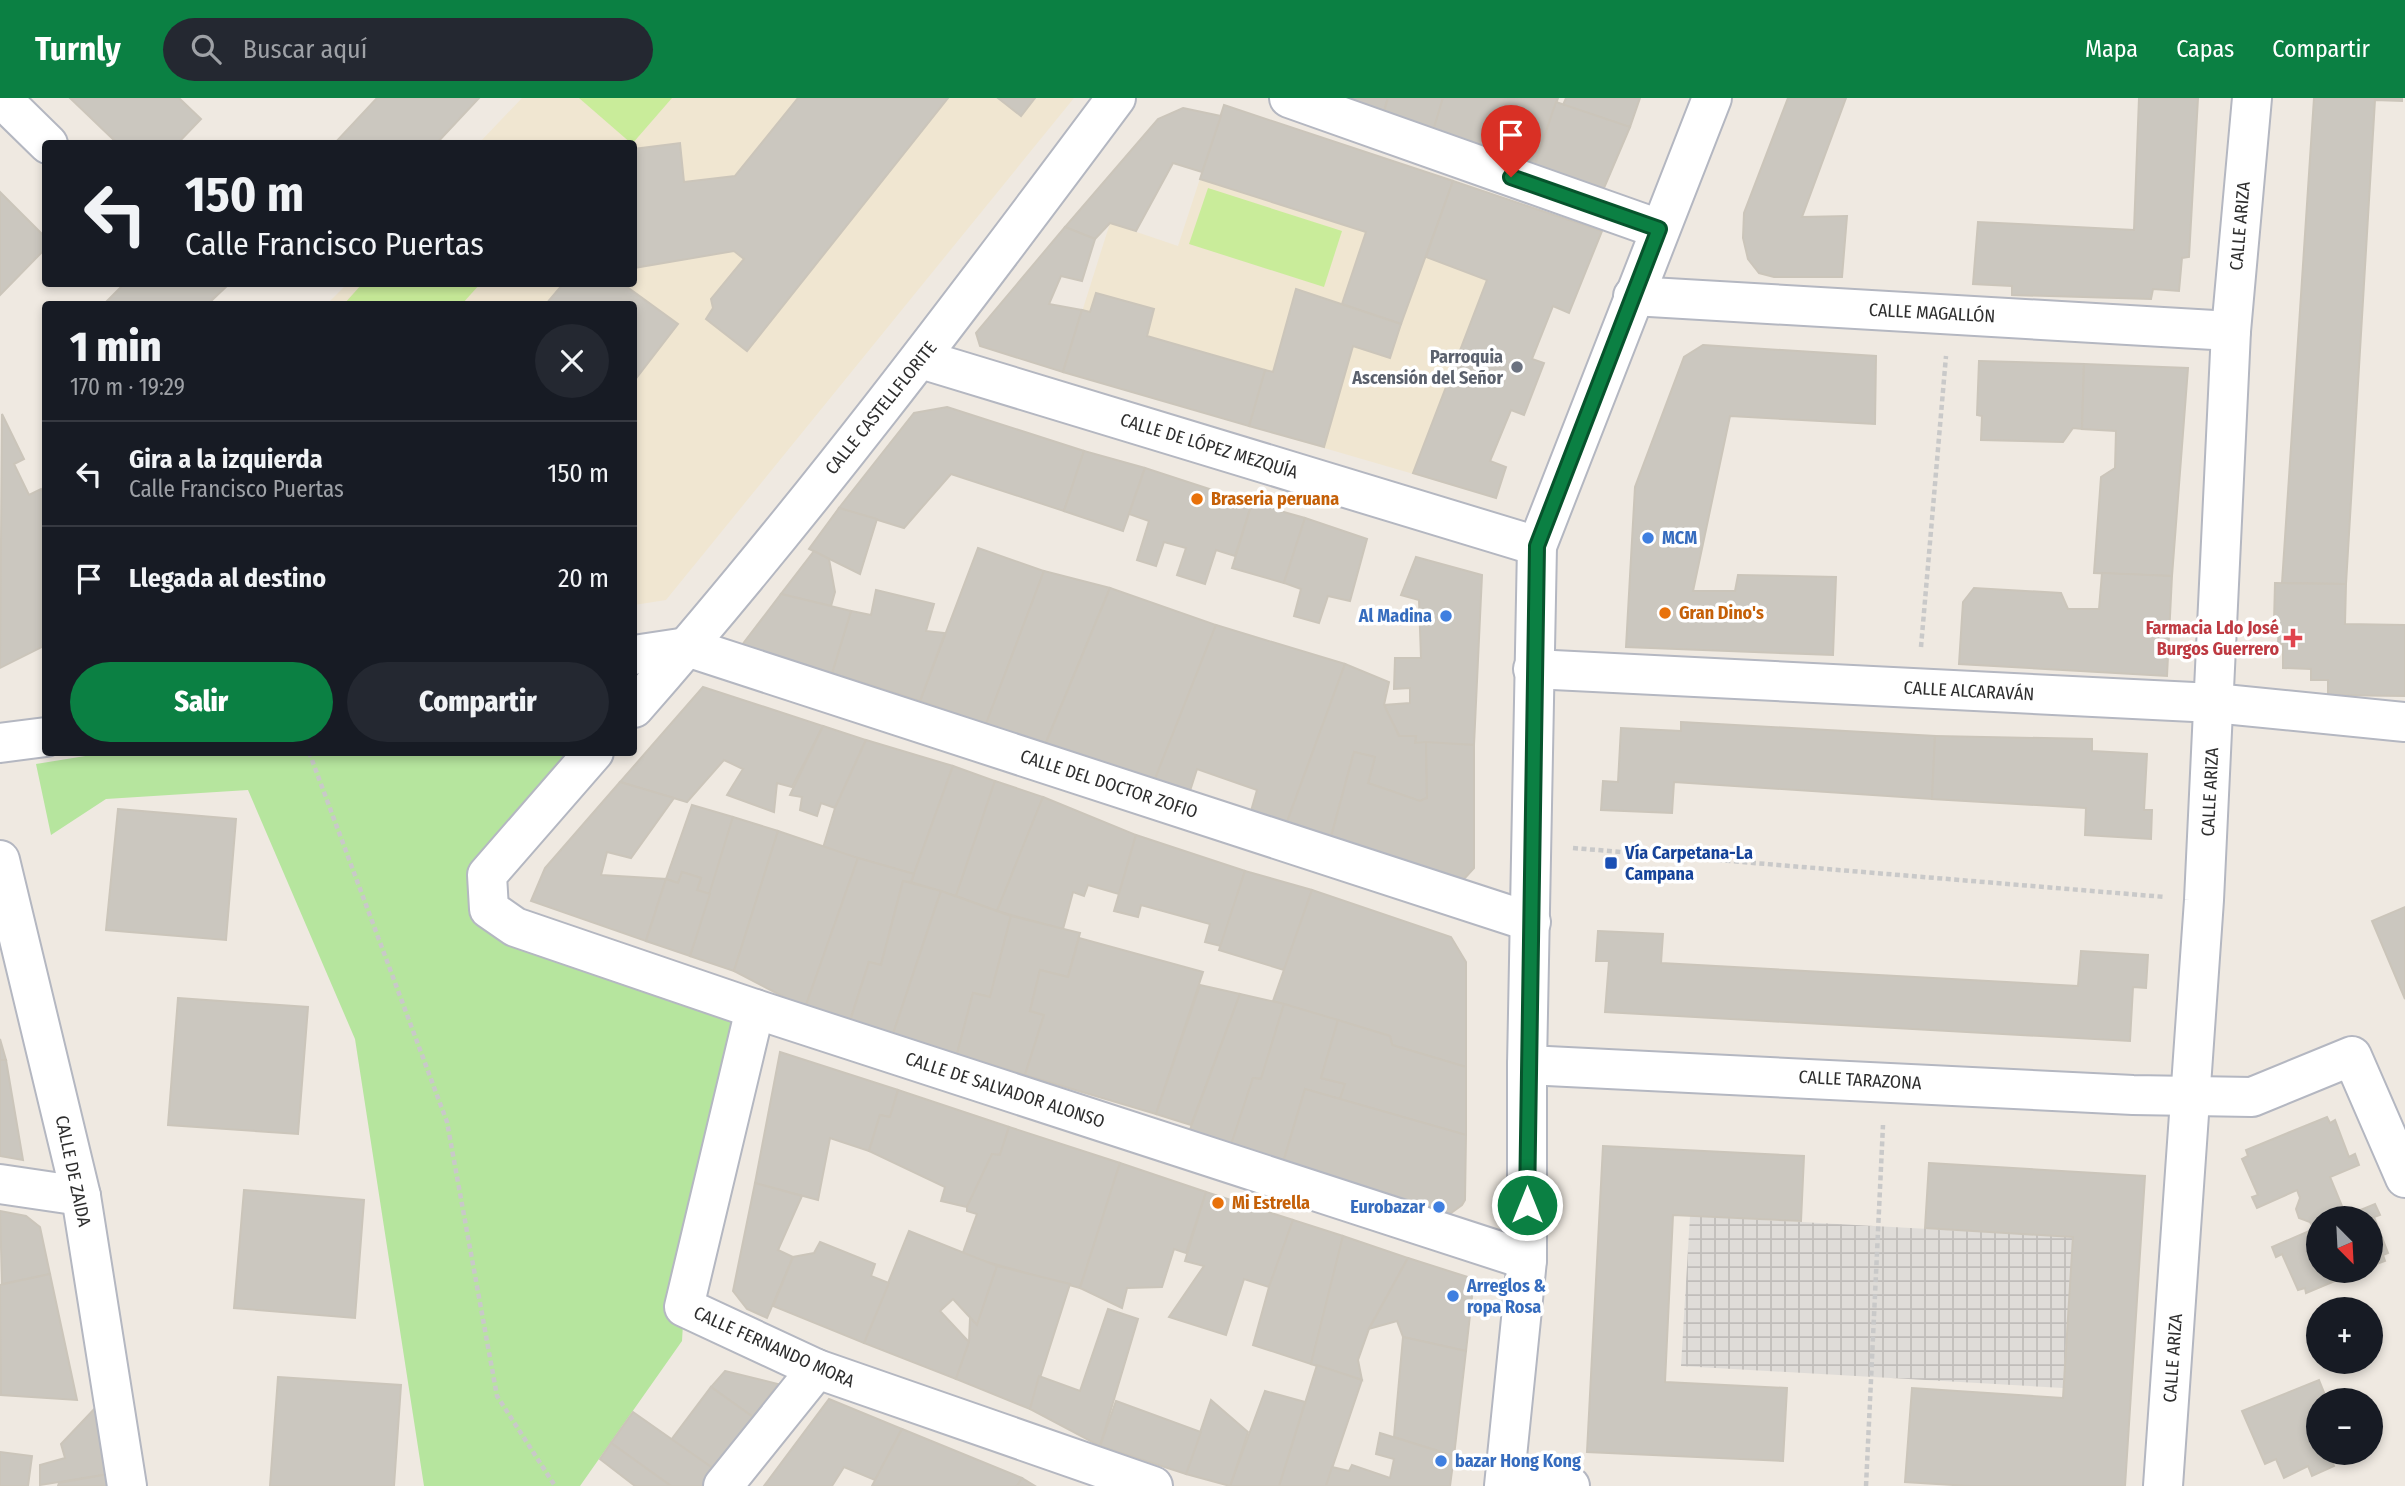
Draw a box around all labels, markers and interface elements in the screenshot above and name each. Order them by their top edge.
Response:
search box [163,18,653,81]
text: Turnly [35,29,121,69]
icon: search [187,30,225,68]
text: Buscar aquí [243,34,367,65]
text: Mapa [2085,35,2138,63]
text: Capas [2176,35,2234,63]
text: Compartir [2272,35,2370,63]
pin [1481,105,1541,177]
icon: arrive [1492,116,1530,154]
text: 150 m [185,165,304,224]
icon: left [70,168,161,259]
street label: CALLE ARIZA [2225,180,2255,271]
text: Calle Francisco Puertas [185,225,484,263]
street label: CALLE MAGALLÓN [1868,299,1996,327]
text: 1 min [70,322,161,372]
button: close [535,324,609,398]
street label: CALLE CASTELLFLORITE [821,337,941,479]
place label: Parroquia Ascensión del Señor [1351,346,1503,389]
marker: Parroquia Ascensión del Señor [1509,359,1525,375]
text: 170 m · 19:29 [70,373,185,401]
street label: CALLE DE LÓPEZ MEZQUÍA [1118,408,1301,484]
text: Gira a la izquierda [129,444,323,475]
icon: left [70,455,108,493]
text: 150 m [547,458,609,489]
text: Calle Francisco Puertas [129,475,344,503]
place label: Braseria peruana [1211,488,1339,510]
marker: Braseria peruana [1189,491,1205,507]
place label: MCM [1662,527,1697,549]
marker: MCM [1640,530,1656,546]
icon: arrive [70,560,108,598]
text: Llegada al destino [129,563,326,594]
text: 20 m [558,563,609,594]
place label: Gran Dino's [1679,602,1764,624]
place label: Al Madina [1358,605,1432,627]
marker: Gran Dino's [1657,605,1673,621]
marker: Al Madina [1438,608,1454,624]
place label: Farmacia Ldo José Burgos Guerrero [2146,617,2279,660]
marker: Farmacia Ldo José Burgos Guerrero [2285,630,2301,646]
button: Salir [70,662,333,742]
button: Compartir [347,662,609,742]
street label: CALLE ALCARAVÁN [1903,676,2035,705]
street label: CALLE DEL DOCTOR ZOFIO [1017,745,1201,823]
street label: CALLE ARIZA [2197,746,2223,837]
place label: Vía Carpetana-La Campana [1624,842,1753,885]
marker: Vía Carpetana-La Campana [1603,855,1619,871]
street label: CALLE DE SALVADOR ALONSO [902,1047,1108,1133]
street label: CALLE TARAZONA [1798,1066,1923,1094]
street label: CALLE DE ZAIDA [51,1114,96,1229]
position arrow [1490,1168,1564,1242]
place label: Mi Estrella [1232,1192,1310,1214]
marker: Mi Estrella [1210,1195,1226,1211]
place label: Eurobazar [1350,1196,1425,1218]
marker: Eurobazar [1431,1199,1447,1215]
north arrow [2306,1206,2384,1283]
map controls [2306,1206,2383,1465]
place label: Arreglos & ropa Rosa [1466,1275,1547,1318]
marker: Arreglos & ropa Rosa [1445,1288,1461,1304]
button: + [2306,1297,2383,1374]
street label: CALLE FERNANDO MORA [690,1302,858,1393]
street label: CALLE ARIZA [2159,1312,2187,1403]
button: − [2306,1388,2383,1465]
place label: bazar Hong Kong [1455,1450,1581,1472]
marker: bazar Hong Kong [1433,1453,1449,1469]

